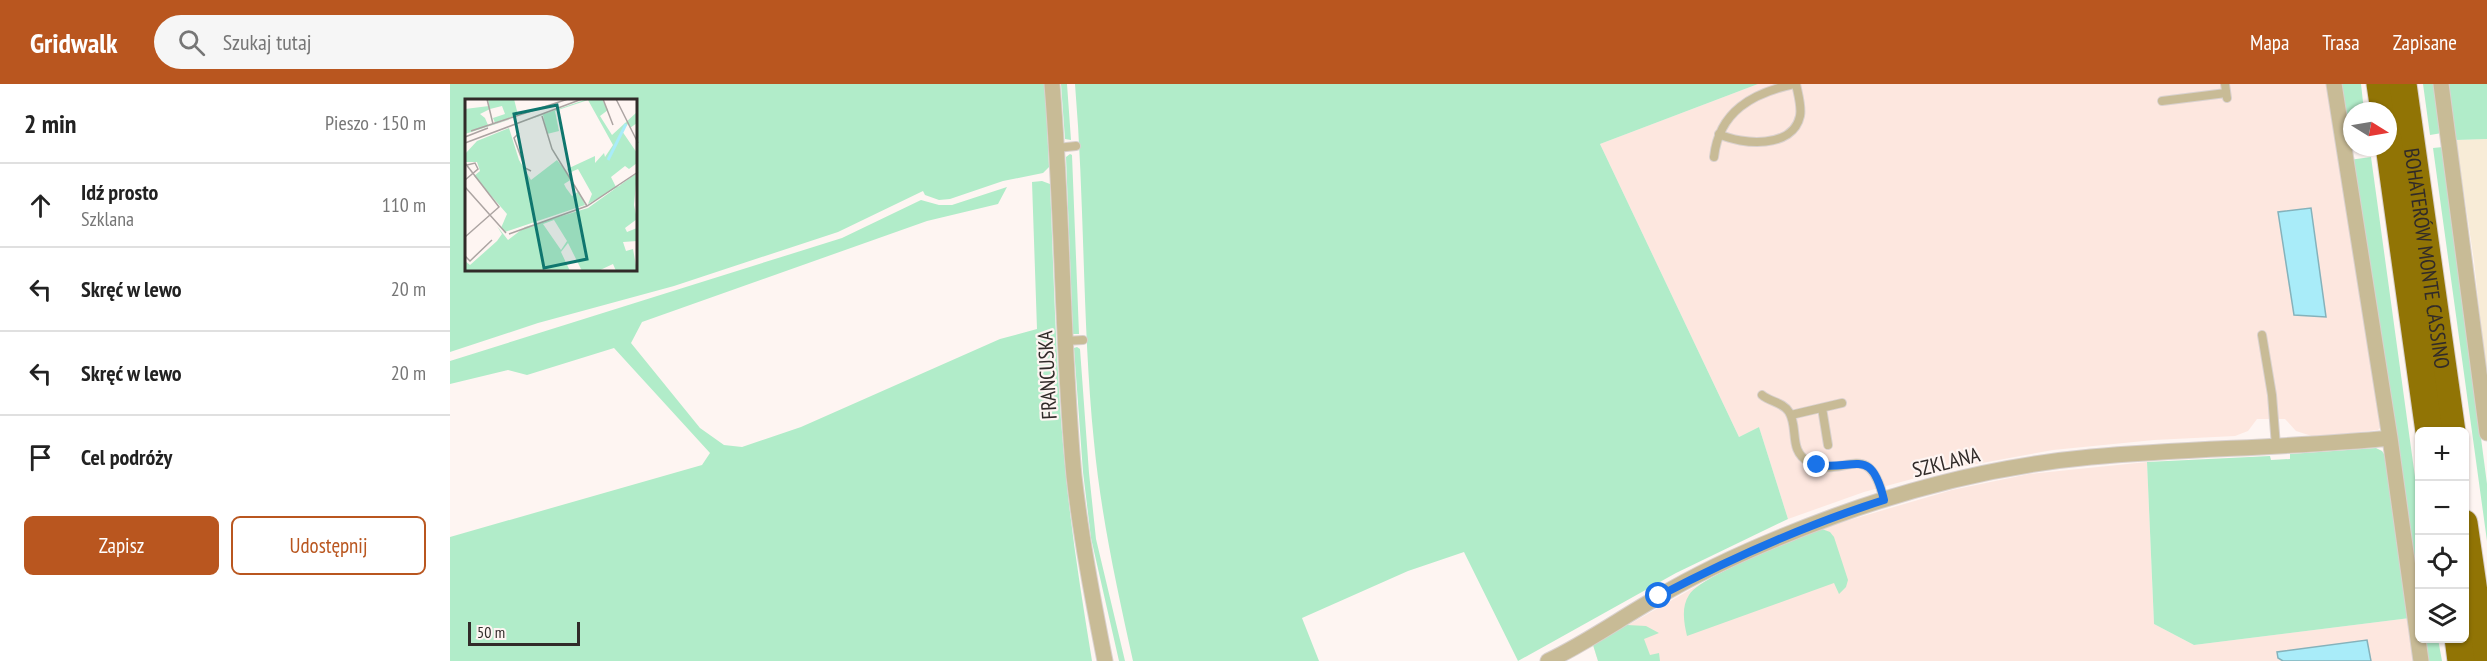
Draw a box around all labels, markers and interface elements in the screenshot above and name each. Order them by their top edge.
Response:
search box [154,15,574,69]
text: Gridwalk [30,24,118,61]
icon: search [175,26,208,59]
text: Szukaj tutaj [223,28,311,56]
text: Mapa [2250,29,2289,56]
text: Trasa [2322,29,2360,56]
text: Zapisane [2393,29,2457,56]
inset map [465,99,638,272]
north arrow [2343,102,2397,156]
text: 2 min [24,107,77,140]
text: Pieszo · 150 m [325,110,426,136]
street label: BOHATERÓW MONTE CASSINO [2399,146,2456,370]
text: Idź prosto [81,178,158,206]
icon: ahead [24,189,57,222]
text: 110 m [382,192,426,218]
text: Szklana [81,206,134,232]
icon: left [24,273,57,306]
text: Skręć w lewo [81,275,182,303]
text: 20 m [391,276,426,302]
street label: FRANCUSKA [1031,330,1063,420]
icon: left [24,357,57,390]
text: Skręć w lewo [81,359,182,387]
text: 20 m [391,360,426,386]
map controls [2415,427,2469,643]
button: + [2415,427,2469,481]
icon: arrive [24,441,57,474]
street label: SZKLANA [1909,441,1983,483]
text: Cel podróży [81,443,172,471]
route end [1803,451,1829,477]
button: − [2415,481,2469,535]
button: Zapisz [24,516,219,575]
button: Udostępnij [231,516,426,575]
button: locate [2415,535,2469,589]
route start [1645,582,1671,608]
button: layers [2415,589,2469,643]
scale bar [468,619,580,646]
text: 50 m [477,622,505,642]

